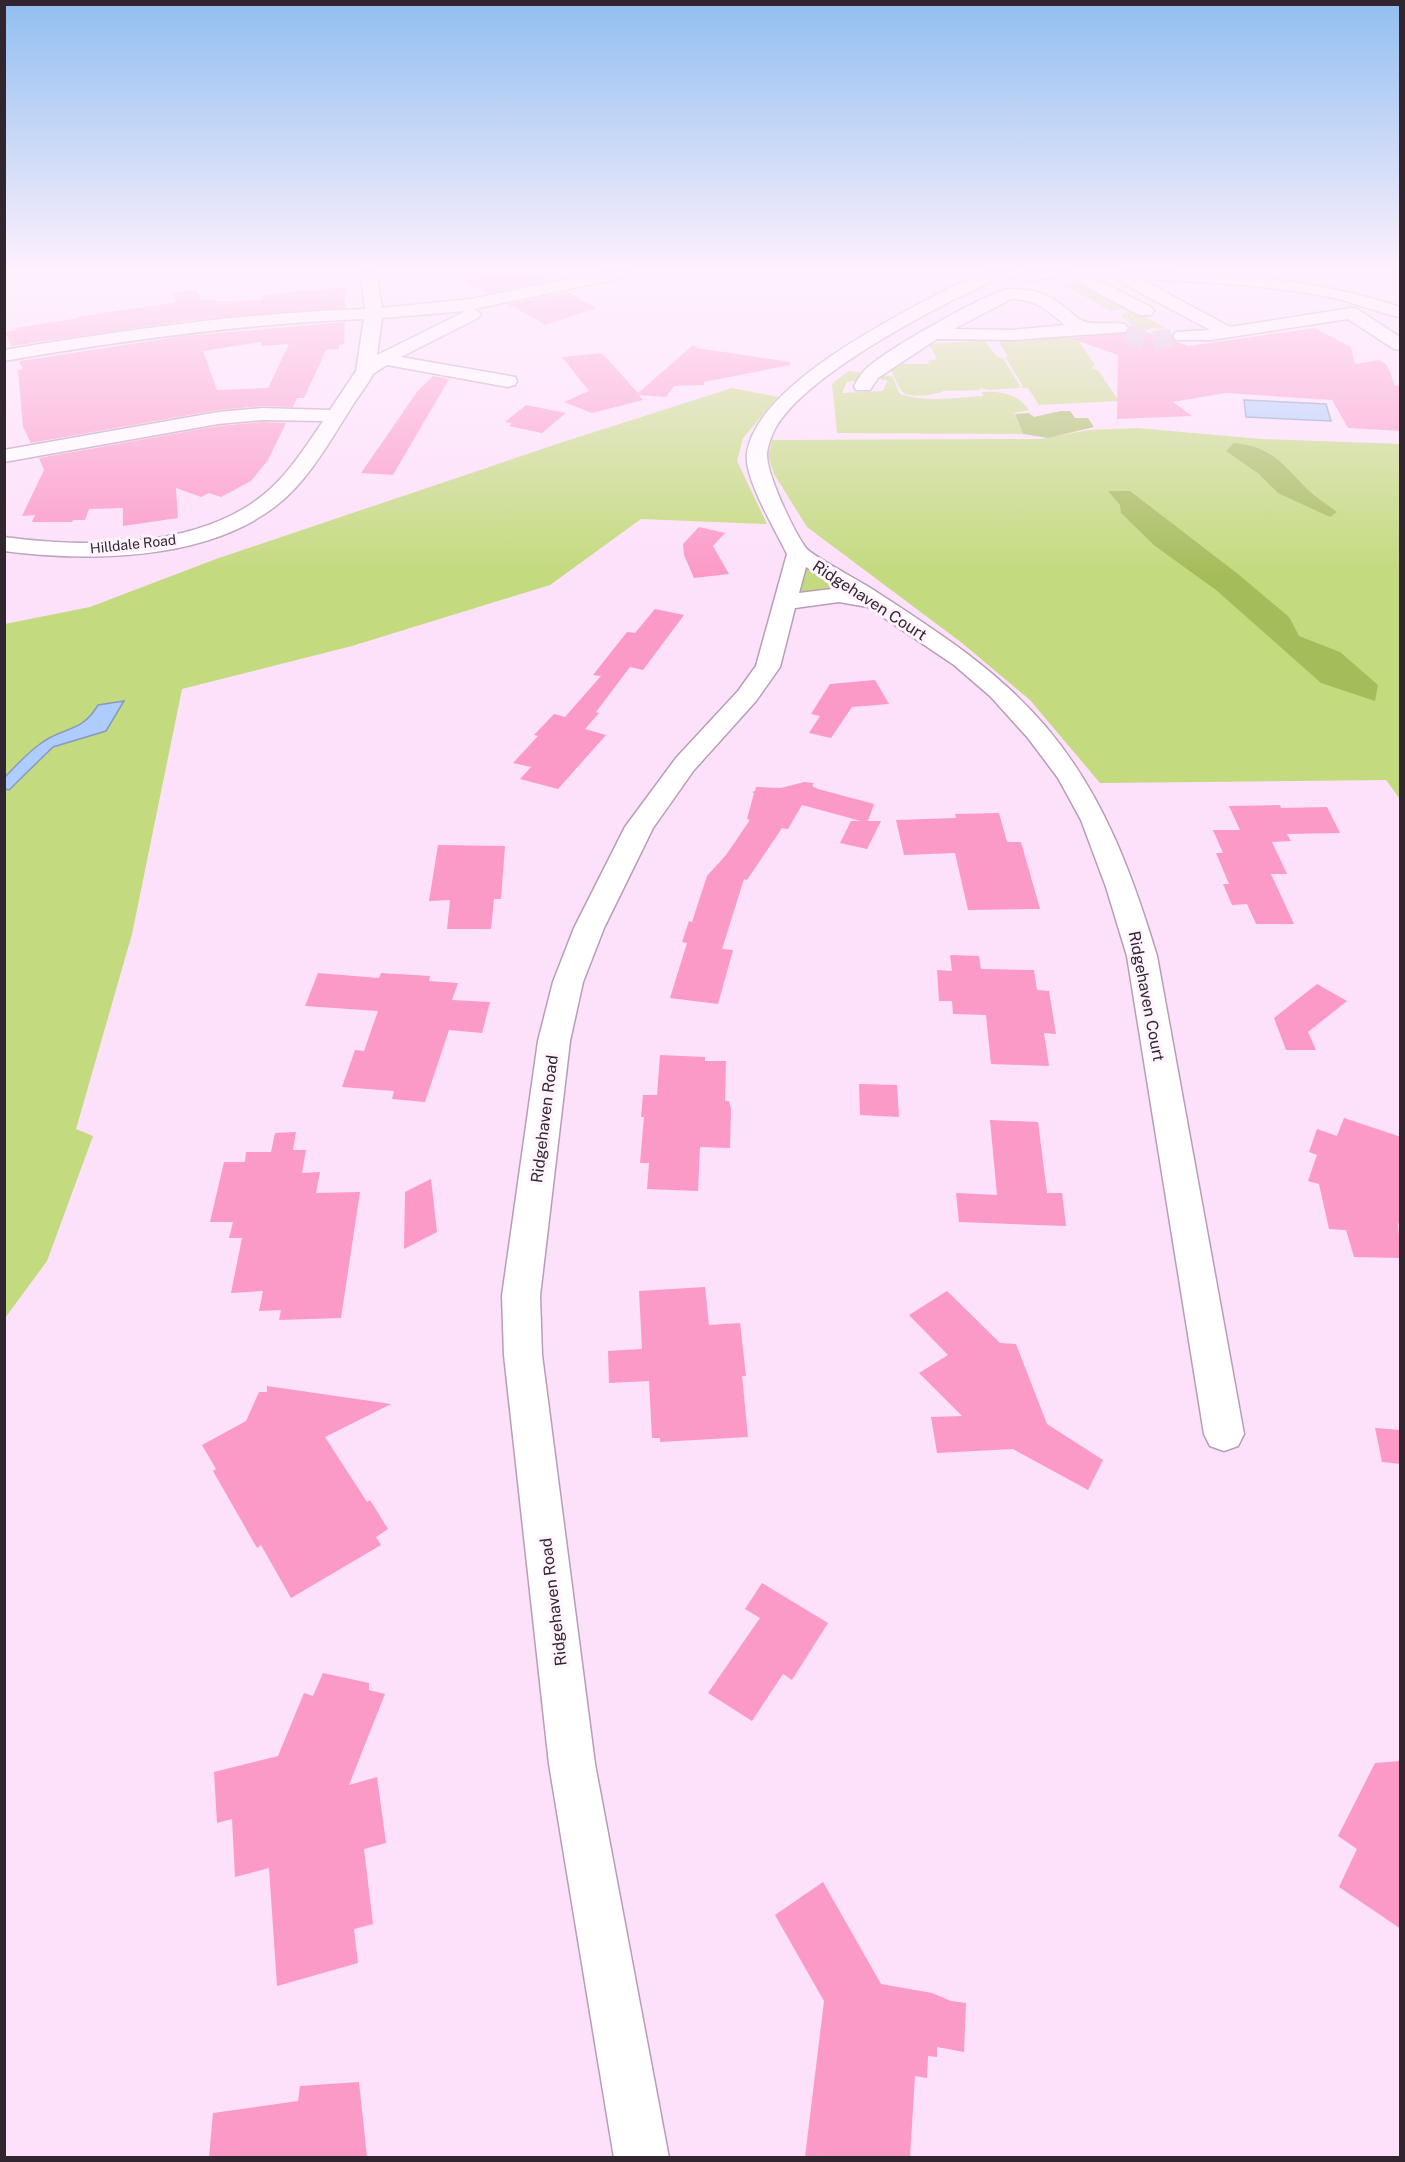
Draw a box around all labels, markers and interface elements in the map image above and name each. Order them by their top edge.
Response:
street label: Hilldale Road [89,532,177,556]
street label: Ridgehaven Court [809,556,930,644]
street label: Ridgehaven Court [1125,929,1168,1063]
street label: Ridgehaven Road [527,1054,562,1184]
street label: Ridgehaven Road [536,1537,571,1667]

